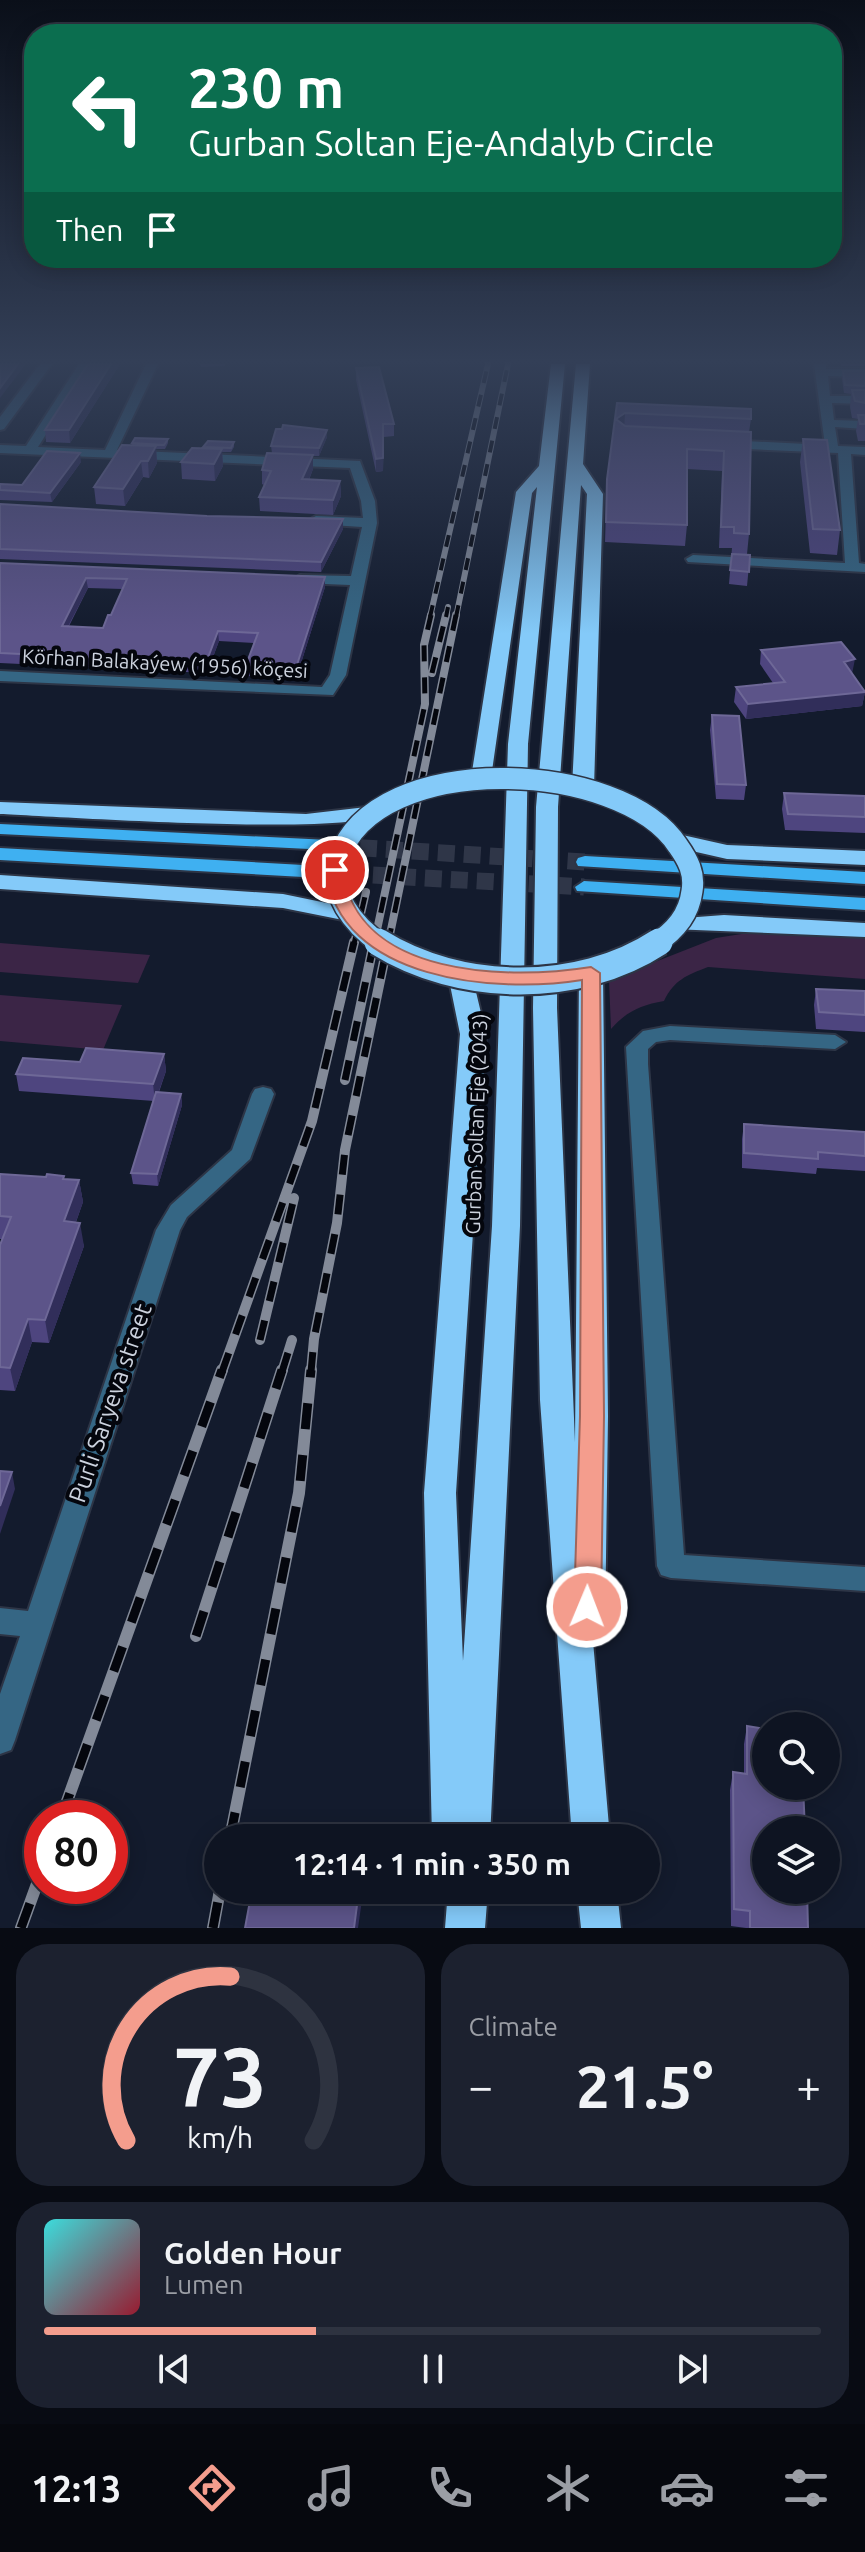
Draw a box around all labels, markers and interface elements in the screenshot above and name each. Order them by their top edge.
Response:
icon: left [56,56,160,160]
text: 230 m [188,56,344,119]
text: Gurban Soltan Eje-Andalyb Circle [188,122,714,163]
icon: arrive [140,208,184,252]
text: Then [56,213,124,247]
street label: Körhan Balakaýew (1956) köçesi [22,644,308,682]
pin [301,836,369,904]
icon: arrive [313,848,357,892]
street label: Gurban Soltan Eje (2043) [461,1013,491,1235]
street label: Purli Saryeva street [63,1300,157,1506]
position arrow [545,1565,629,1649]
map controls [752,1712,840,1904]
button: search [752,1712,840,1800]
speed limit sign: 80 [24,1800,128,1904]
button: layers [752,1816,840,1904]
text: 12:14 · 1 min · 350 m [293,1847,571,1881]
text: Climate [469,2012,558,2041]
text: 73 [173,2029,267,2123]
text: 21.5° [576,2052,713,2119]
text: − [469,2061,493,2110]
text: + [796,2061,821,2110]
text: km/h [187,2121,253,2153]
text: Golden Hour [164,2236,342,2270]
text: Lumen [164,2270,244,2299]
icon: previous [152,2347,196,2391]
icon: pause [411,2347,455,2391]
icon: next [670,2347,714,2391]
icon: directions [184,2460,240,2516]
icon: music [303,2460,359,2516]
icon: phone [422,2460,478,2516]
icon: climate [540,2460,596,2516]
icon: car [659,2460,715,2516]
icon: filters [778,2460,834,2516]
text: 12:13 [31,2468,121,2509]

